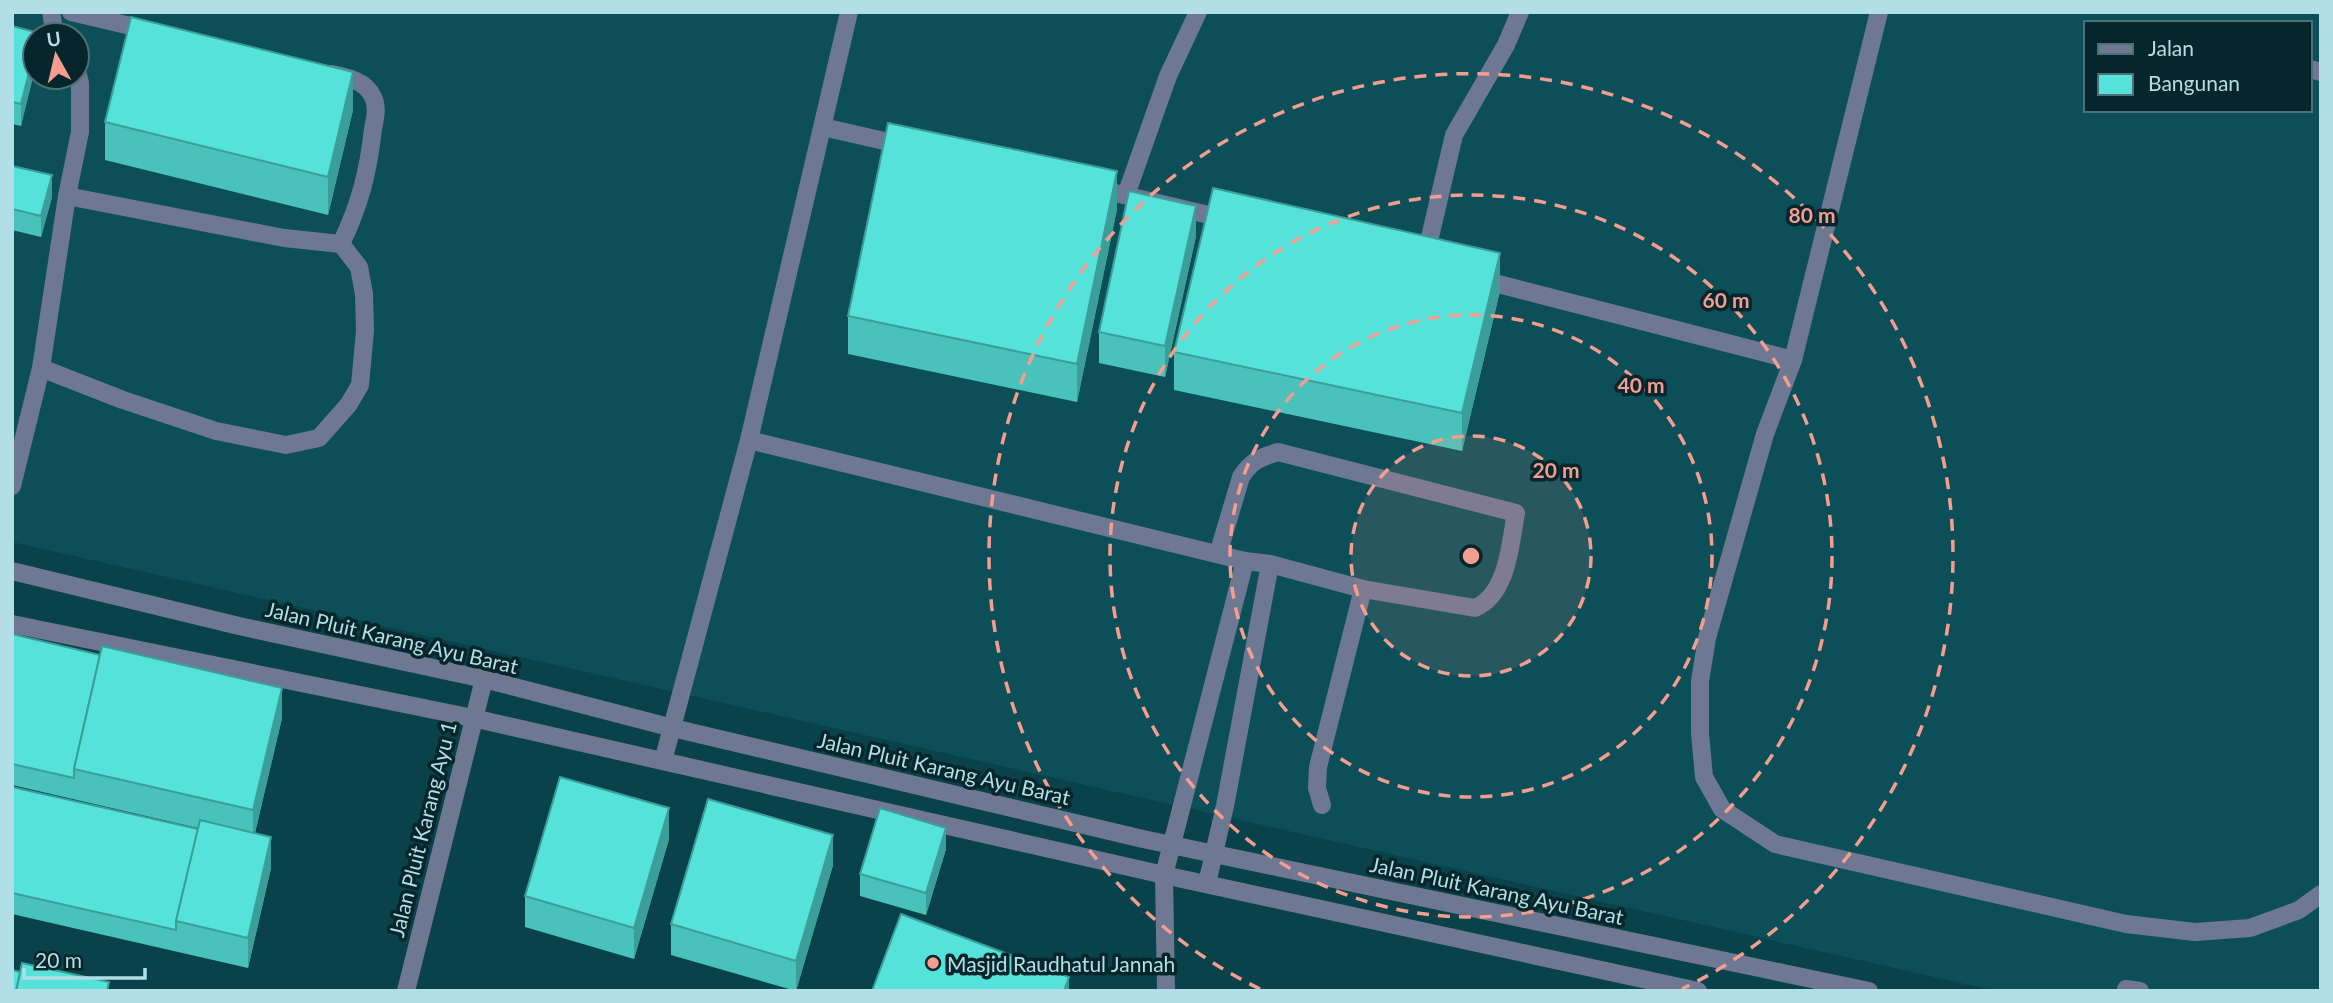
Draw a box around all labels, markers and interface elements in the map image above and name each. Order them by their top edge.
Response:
north arrow [21,21,91,91]
legend [2084,21,2312,112]
text: U [45,26,62,51]
text: Jalan [2148,35,2194,60]
text: Bangunan [2148,70,2240,95]
text: 80 m [1788,202,1836,227]
text: 60 m [1702,287,1750,312]
text: 40 m [1617,372,1665,397]
text: 20 m [1532,457,1580,482]
centre of rings [1459,544,1483,568]
street label: Jalan Pluit Karang Ayu Barat [263,596,521,678]
street label: Jalan Pluit Karang Ayu 1 [383,719,461,939]
street label: Jalan Pluit Karang Ayu Barat [815,727,1073,809]
street label: Jalan Pluit Karang Ayu Barat [1368,851,1626,929]
scale bar [24,936,145,980]
text: 20 m [35,947,82,972]
place label: Masjid Raudhatul Jannah [947,951,1175,976]
marker: Masjid Raudhatul Jannah [925,955,941,971]

